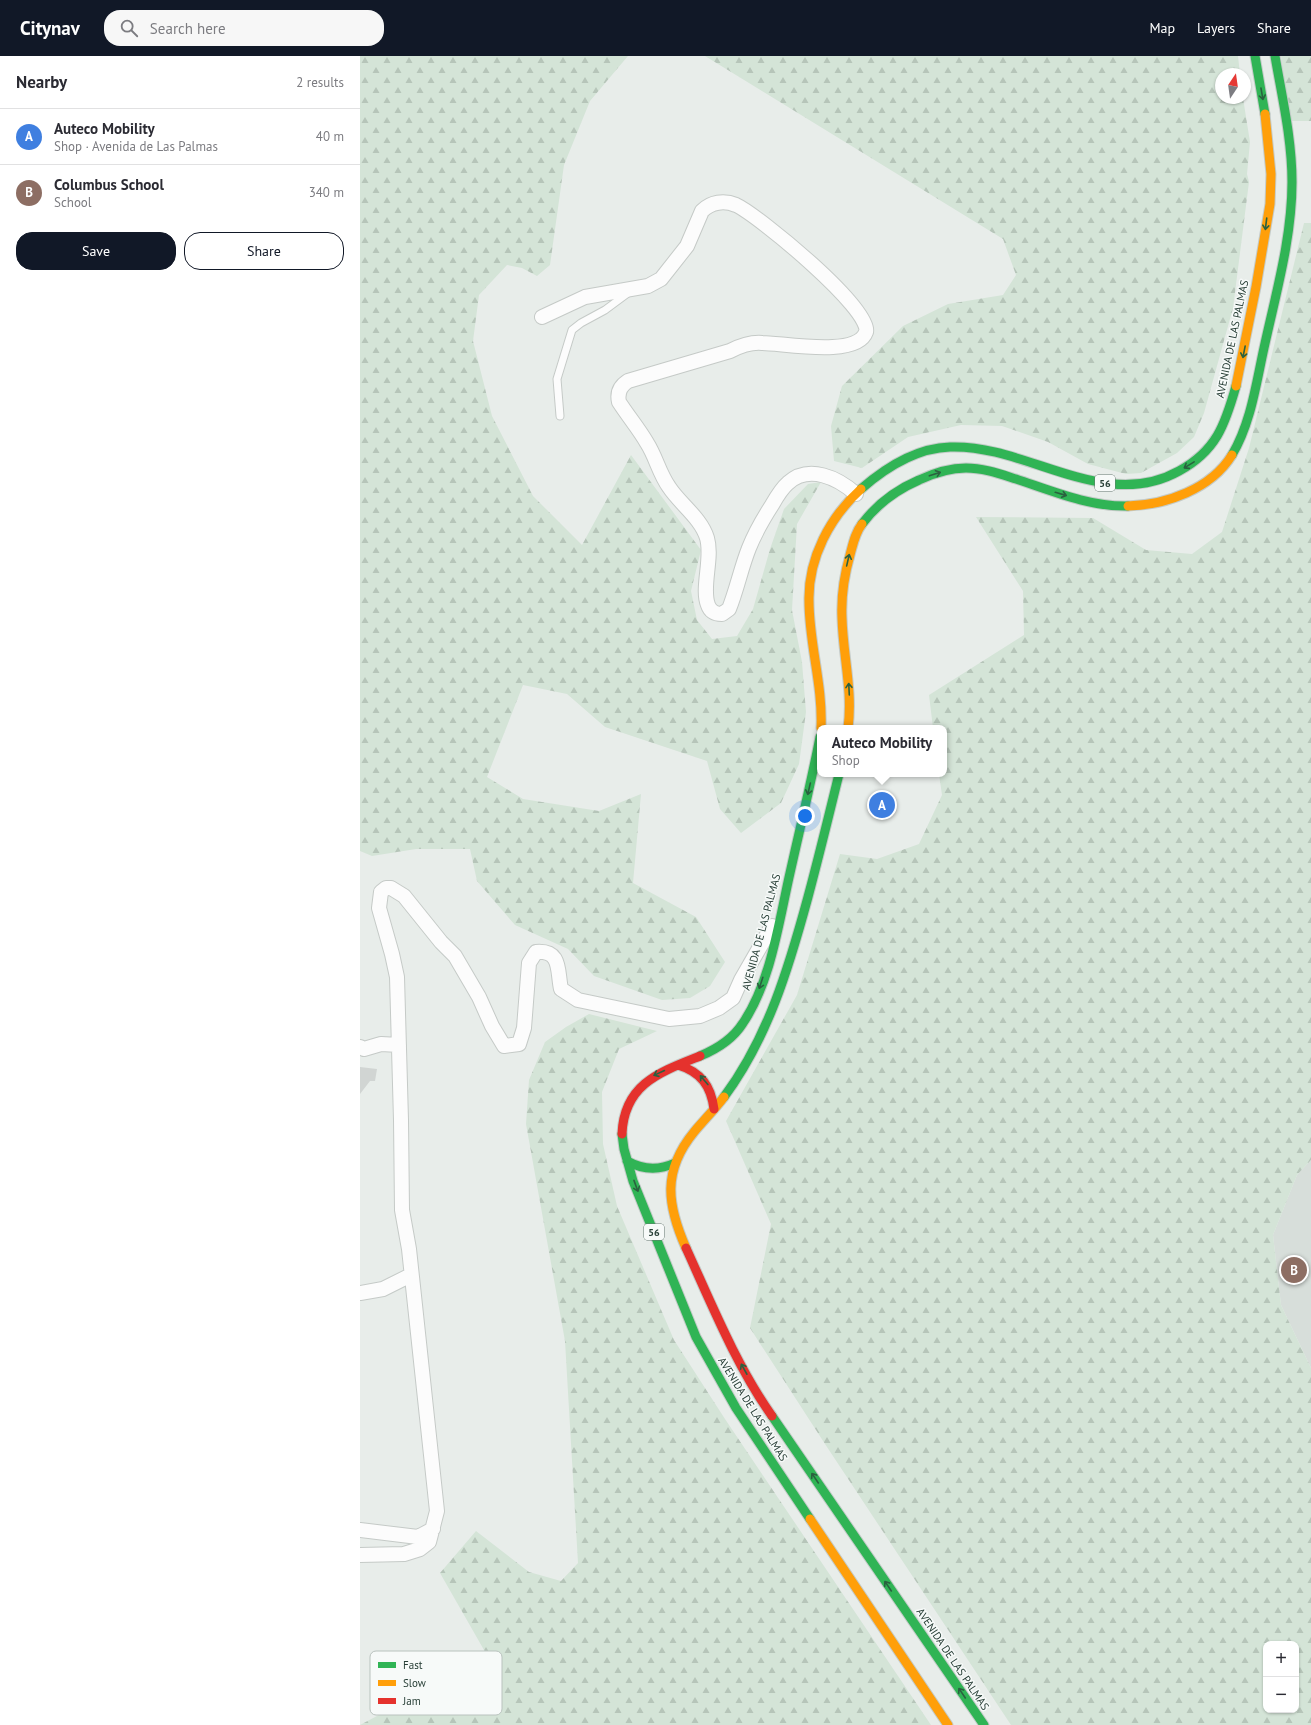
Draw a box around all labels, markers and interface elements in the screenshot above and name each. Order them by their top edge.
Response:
search box [104,10,384,46]
text: Citynav [20,16,80,40]
icon: search [118,17,140,39]
text: Search here [150,19,226,38]
text: Map [1149,19,1175,37]
text: Layers [1197,19,1235,37]
text: Share [1257,19,1291,37]
north arrow [1215,68,1251,104]
text: Nearby [16,71,67,93]
text: 2 results [296,74,344,91]
one-way arrow [1258,87,1266,100]
text: Auteco Mobility [54,119,155,138]
text: A [25,128,33,145]
text: 40 m [316,128,344,145]
text: Shop · Avenida de Las Palmas [54,138,218,155]
text: Columbus School [54,175,164,194]
text: B [25,184,33,201]
text: 340 m [309,184,344,201]
text: School [54,194,92,211]
one-way arrow [1262,217,1270,230]
button: Save [16,232,176,270]
button: Share [184,232,344,270]
street label: AVENIDA DE LAS PALMAS [1213,279,1251,399]
one-way arrow [1239,345,1247,358]
one-way arrow [1183,462,1195,470]
one-way arrow [929,469,941,477]
road number: 56 [1095,475,1115,491]
one-way arrow [1054,491,1067,498]
one-way arrow [845,554,853,567]
one-way arrow [846,683,853,696]
popup [817,725,947,777]
text: Auteco Mobility [832,733,932,752]
text: Shop [832,752,860,769]
one-way arrow [804,782,812,795]
pin: A [869,790,895,820]
your location [795,806,815,826]
street label: AVENIDA DE LAS PALMAS [739,872,783,992]
one-way arrow [757,976,764,989]
one-way arrow [653,1070,665,1077]
one-way arrow [699,1075,708,1085]
one-way arrow [632,1180,640,1192]
road number: 56 [644,1224,664,1240]
pin: B [1281,1255,1307,1285]
street label: AVENIDA DE LAS PALMAS [715,1354,791,1464]
one-way arrow [739,1364,747,1376]
one-way arrow [811,1473,819,1484]
one-way arrow [884,1580,892,1591]
street label: AVENIDA DE LAS PALMAS [914,1605,992,1713]
map controls [1263,1641,1299,1713]
button: + [1263,1641,1299,1677]
legend [370,1651,502,1715]
text: Fast [403,1658,423,1672]
text: Slow [403,1676,426,1690]
button: − [1263,1677,1299,1713]
one-way arrow [958,1688,966,1699]
text: Jam [402,1694,421,1708]

